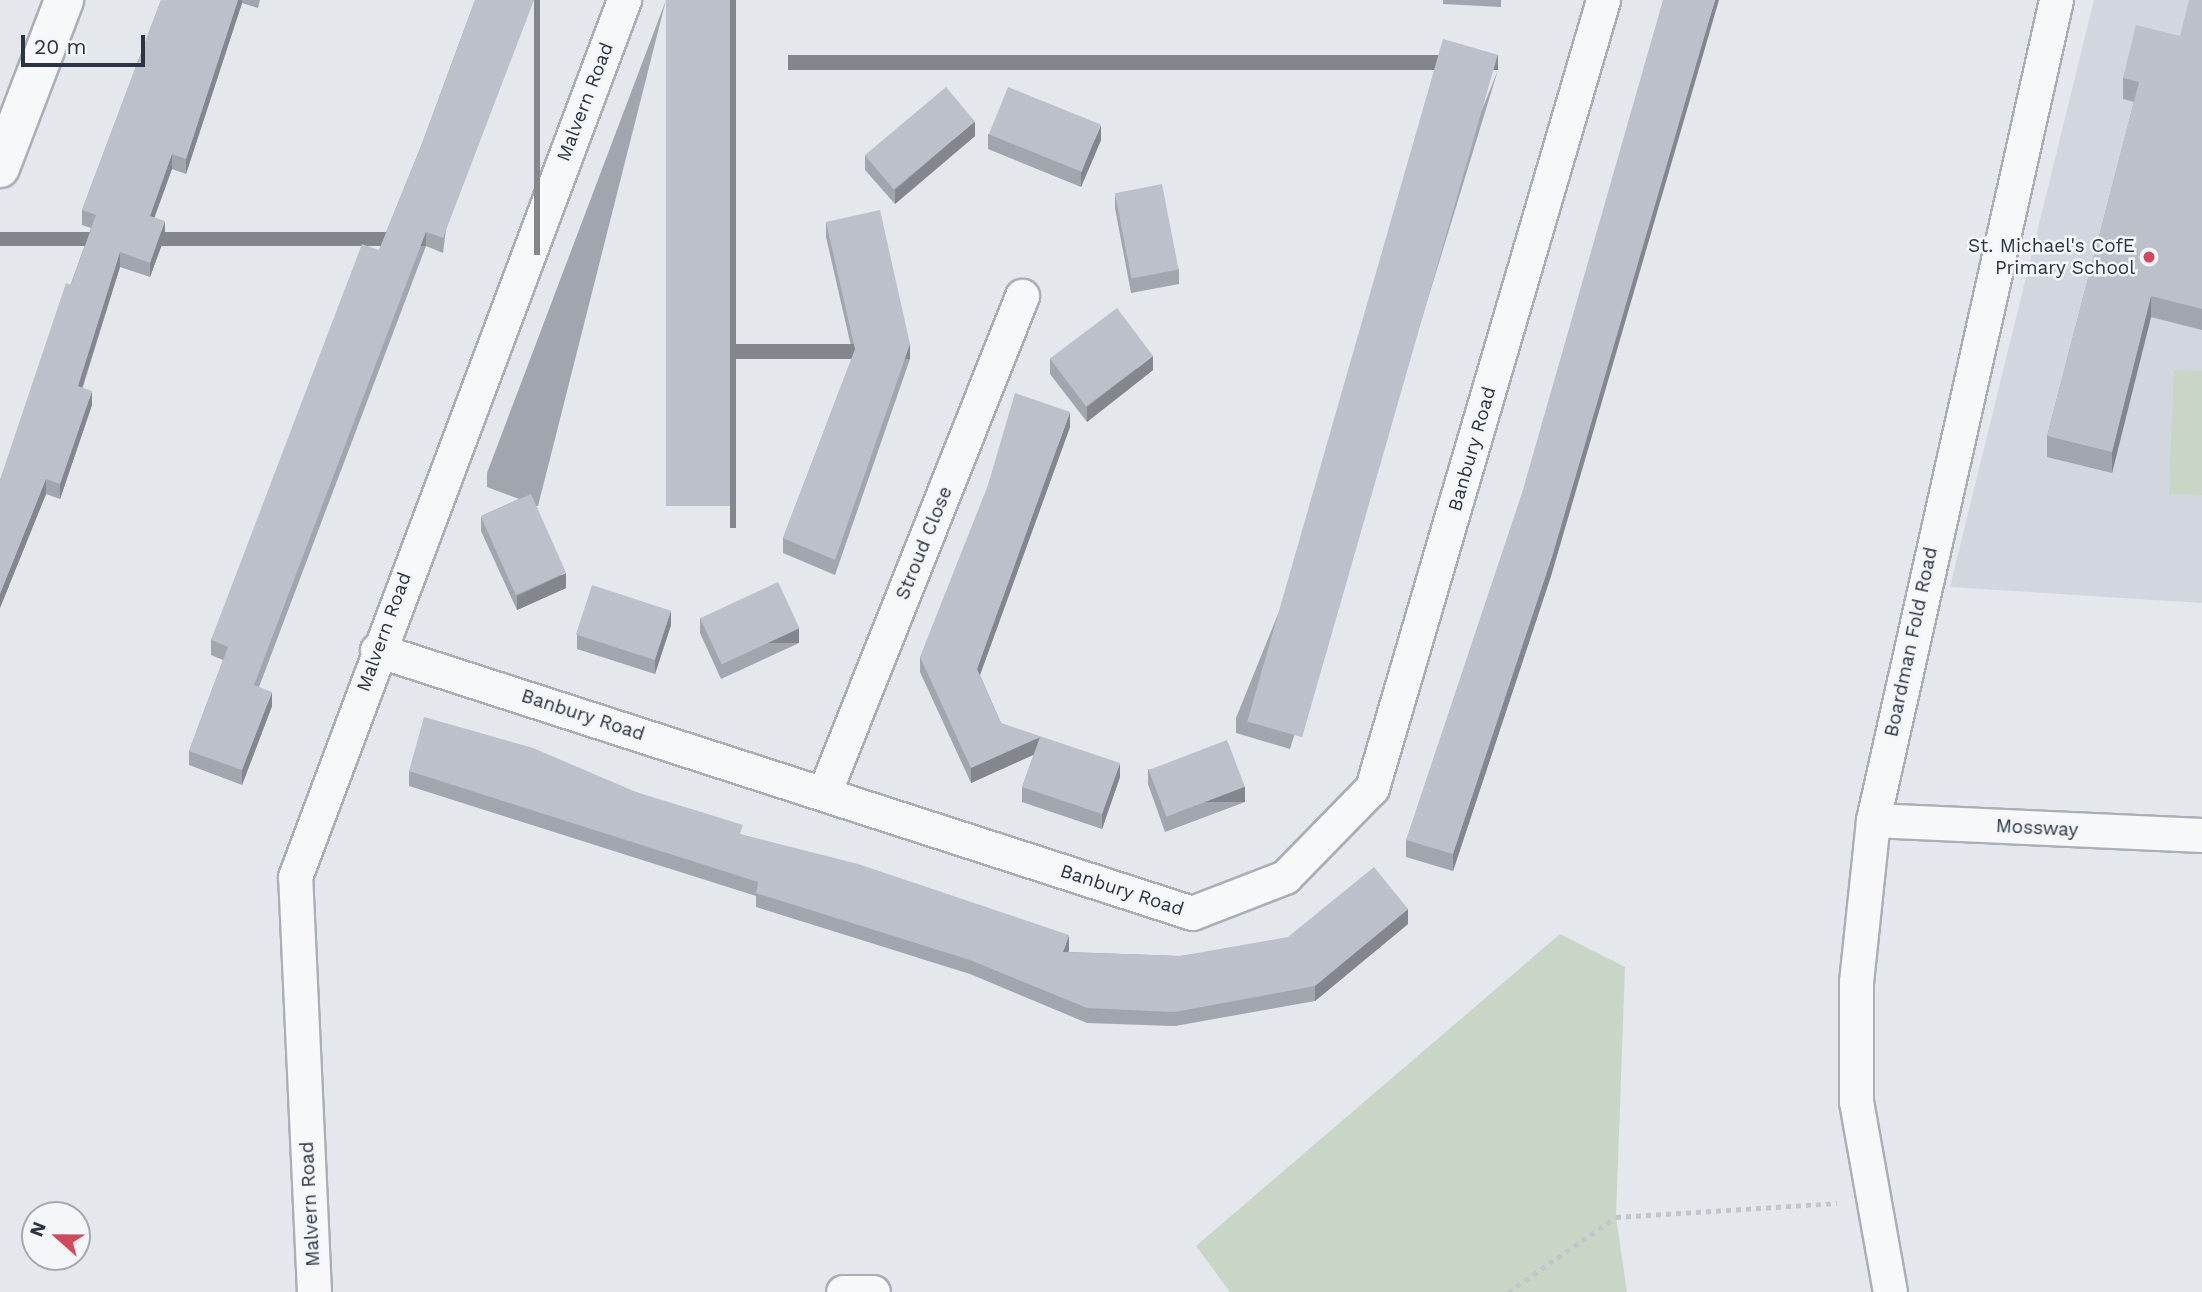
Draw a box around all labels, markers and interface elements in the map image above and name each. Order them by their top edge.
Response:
scale bar [24,21,149,65]
text: 20 m [34,34,86,59]
street label: Malvern Road [552,39,618,165]
place label: St. Michael's CofE Primary School [1968,235,2135,279]
marker: St. Michael's CofE Primary School [2141,249,2157,265]
street label: Banbury Road [1443,384,1501,514]
street label: Stroud Close [891,483,957,603]
street label: Boardman Fold Road [1880,545,1942,739]
street label: Malvern Road [352,569,416,695]
street label: Banbury Road [518,684,648,746]
street label: Mossway [1995,814,2079,842]
street label: Banbury Road [1057,859,1187,921]
street label: Malvern Road [295,1141,325,1267]
north arrow [21,1201,91,1271]
text: N [25,1218,51,1240]

